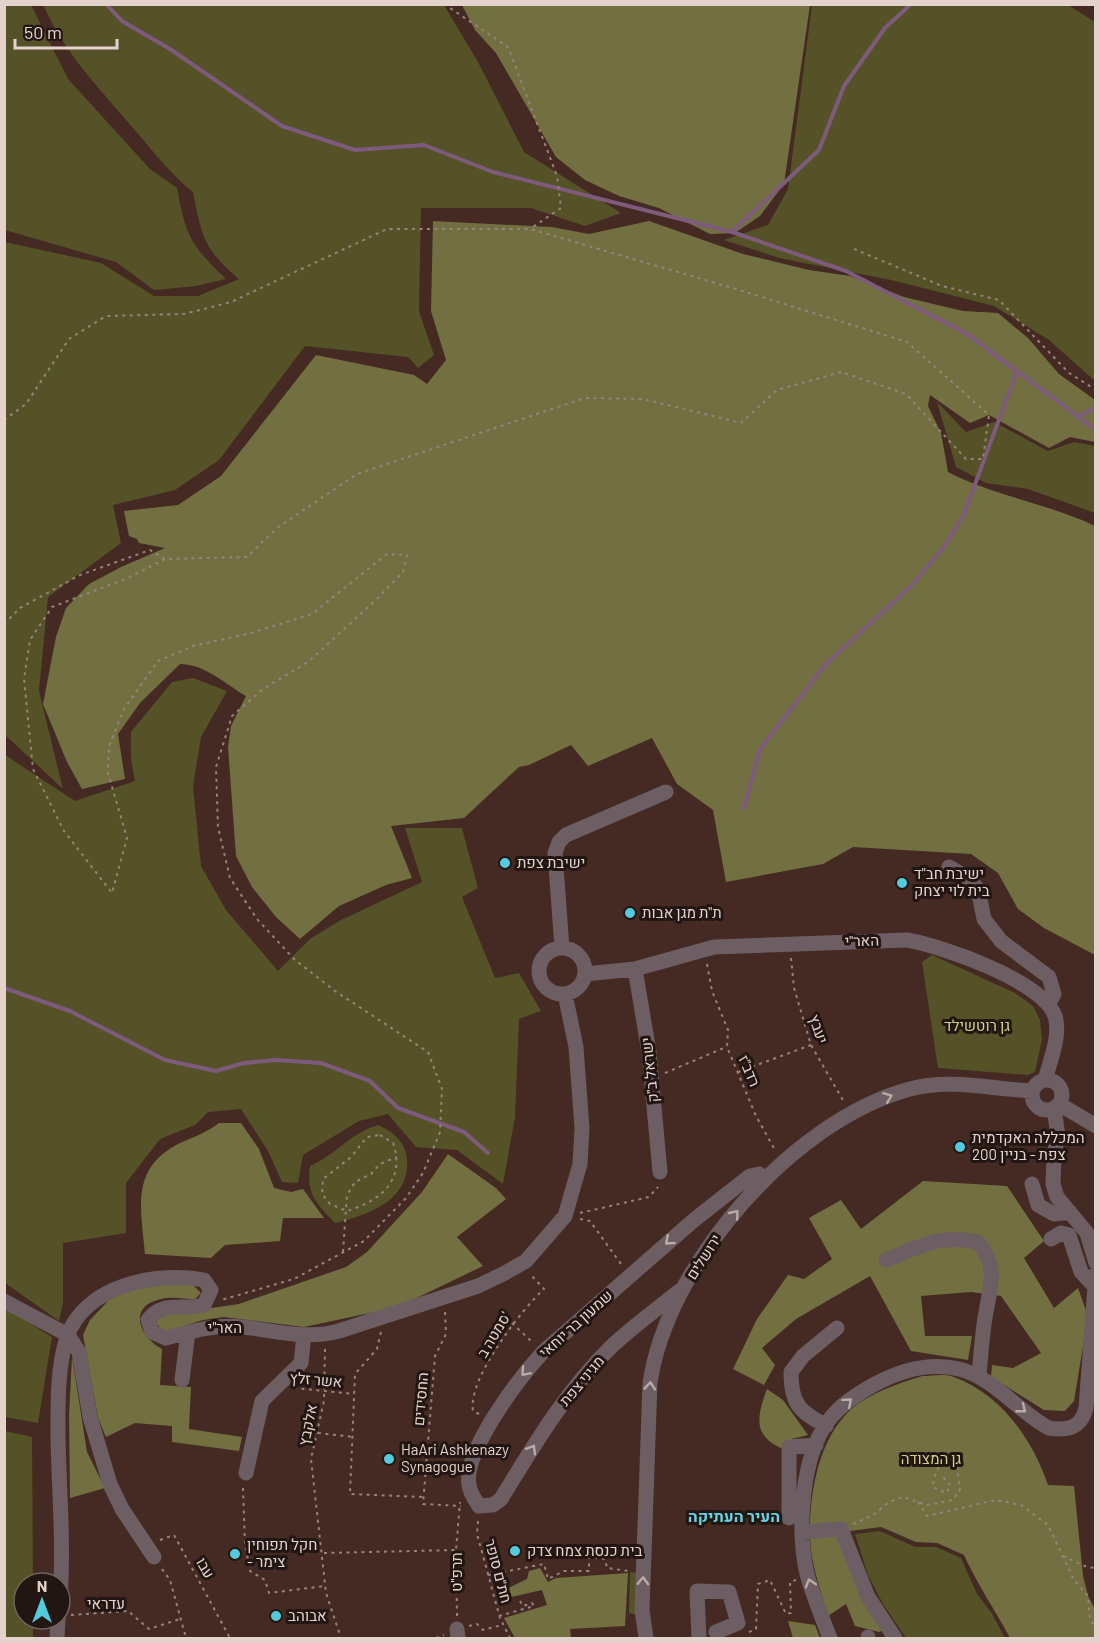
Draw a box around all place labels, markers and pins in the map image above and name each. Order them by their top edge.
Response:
place label: ישיבת צפת [517,853,585,871]
marker: ישיבת צפת [498,856,512,870]
place label: ישיבת חב"ד בית לוי יצחק [914,864,990,899]
marker: ישיבת חב"ד בית לוי יצחק [895,876,909,890]
place label: ת"ת מגן אבות [642,903,722,921]
marker: ת"ת מגן אבות [623,906,637,920]
place label: המכללה האקדמית צפת - בניין 200 [972,1128,1085,1163]
marker: המכללה האקדמית צפת - בניין 200 [953,1140,967,1154]
place label: HaAri Ashkenazy Synagogue [401,1440,509,1475]
marker: HaAri Ashkenazy Synagogue [382,1452,396,1466]
place label: חקל תפוחין - צימר [247,1535,317,1570]
place label: בית כנסת צמח צדק [527,1541,642,1559]
marker: בית כנסת צמח צדק [508,1544,522,1558]
marker: חקל תפוחין - צימר [228,1547,242,1561]
place label: אבוהב [288,1606,327,1624]
marker: אבוהב [269,1609,283,1623]

